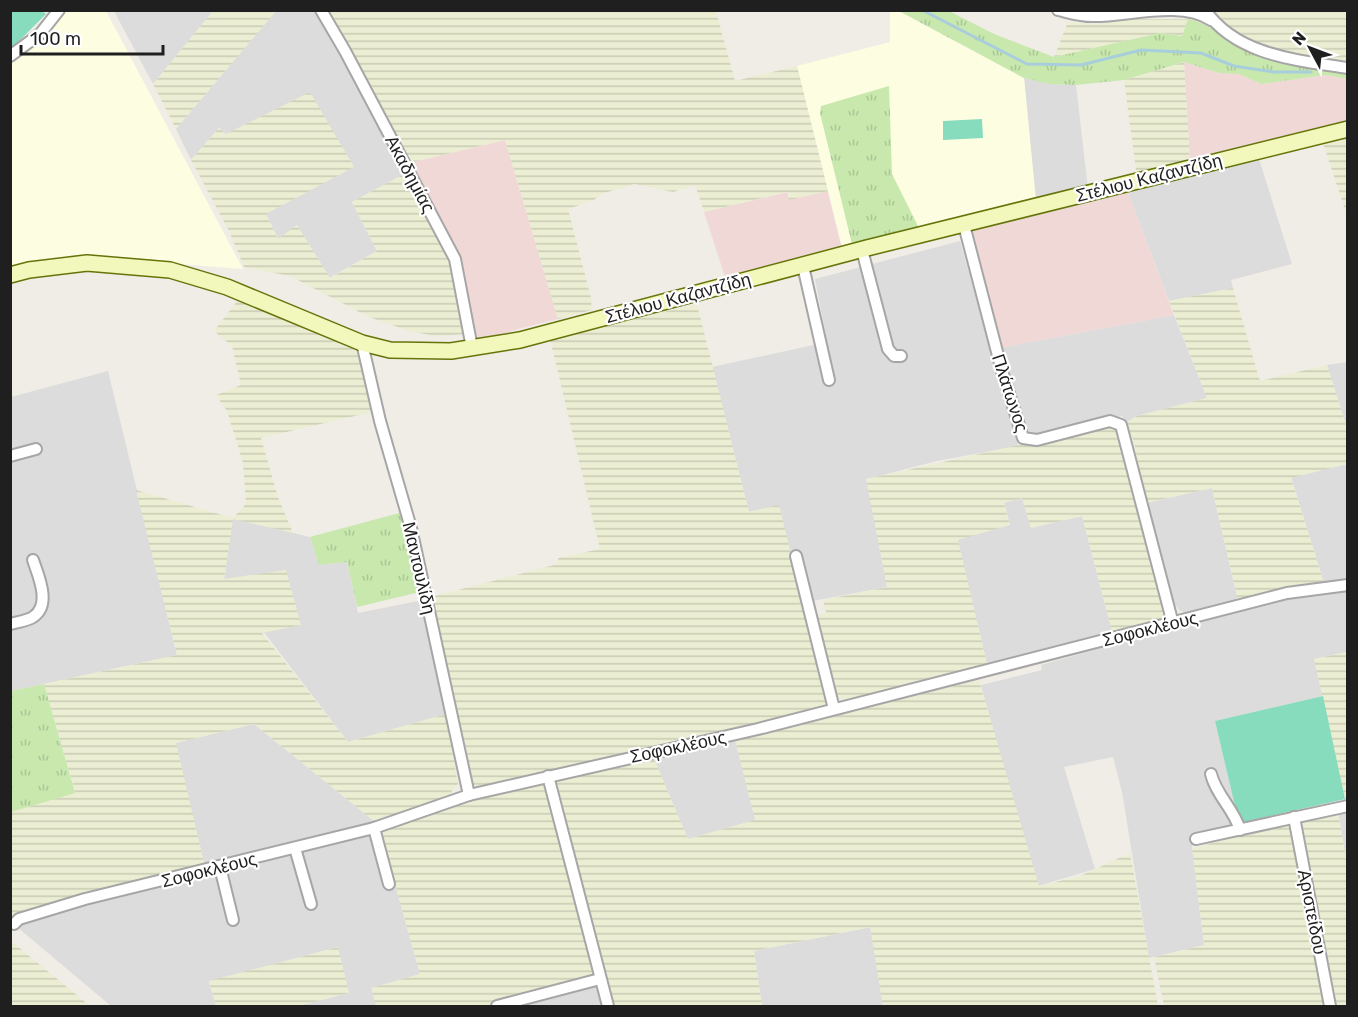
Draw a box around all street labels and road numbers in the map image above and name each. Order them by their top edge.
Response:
street label: Ακαδημίας [380,131,440,217]
street label: Στέλιου Καζαντζίδη [1074,149,1224,207]
street label: Στέλιου Καζαντζίδη [603,268,753,328]
street label: Πλάτωνος [987,351,1033,435]
street label: Μαντουλίδη [398,520,440,616]
street label: Σοφοκλέους [1100,606,1200,651]
street label: Σοφοκλέους [628,726,728,768]
street label: Σοφοκλέους [159,847,259,892]
street label: Αριστείδου [1293,868,1331,956]

